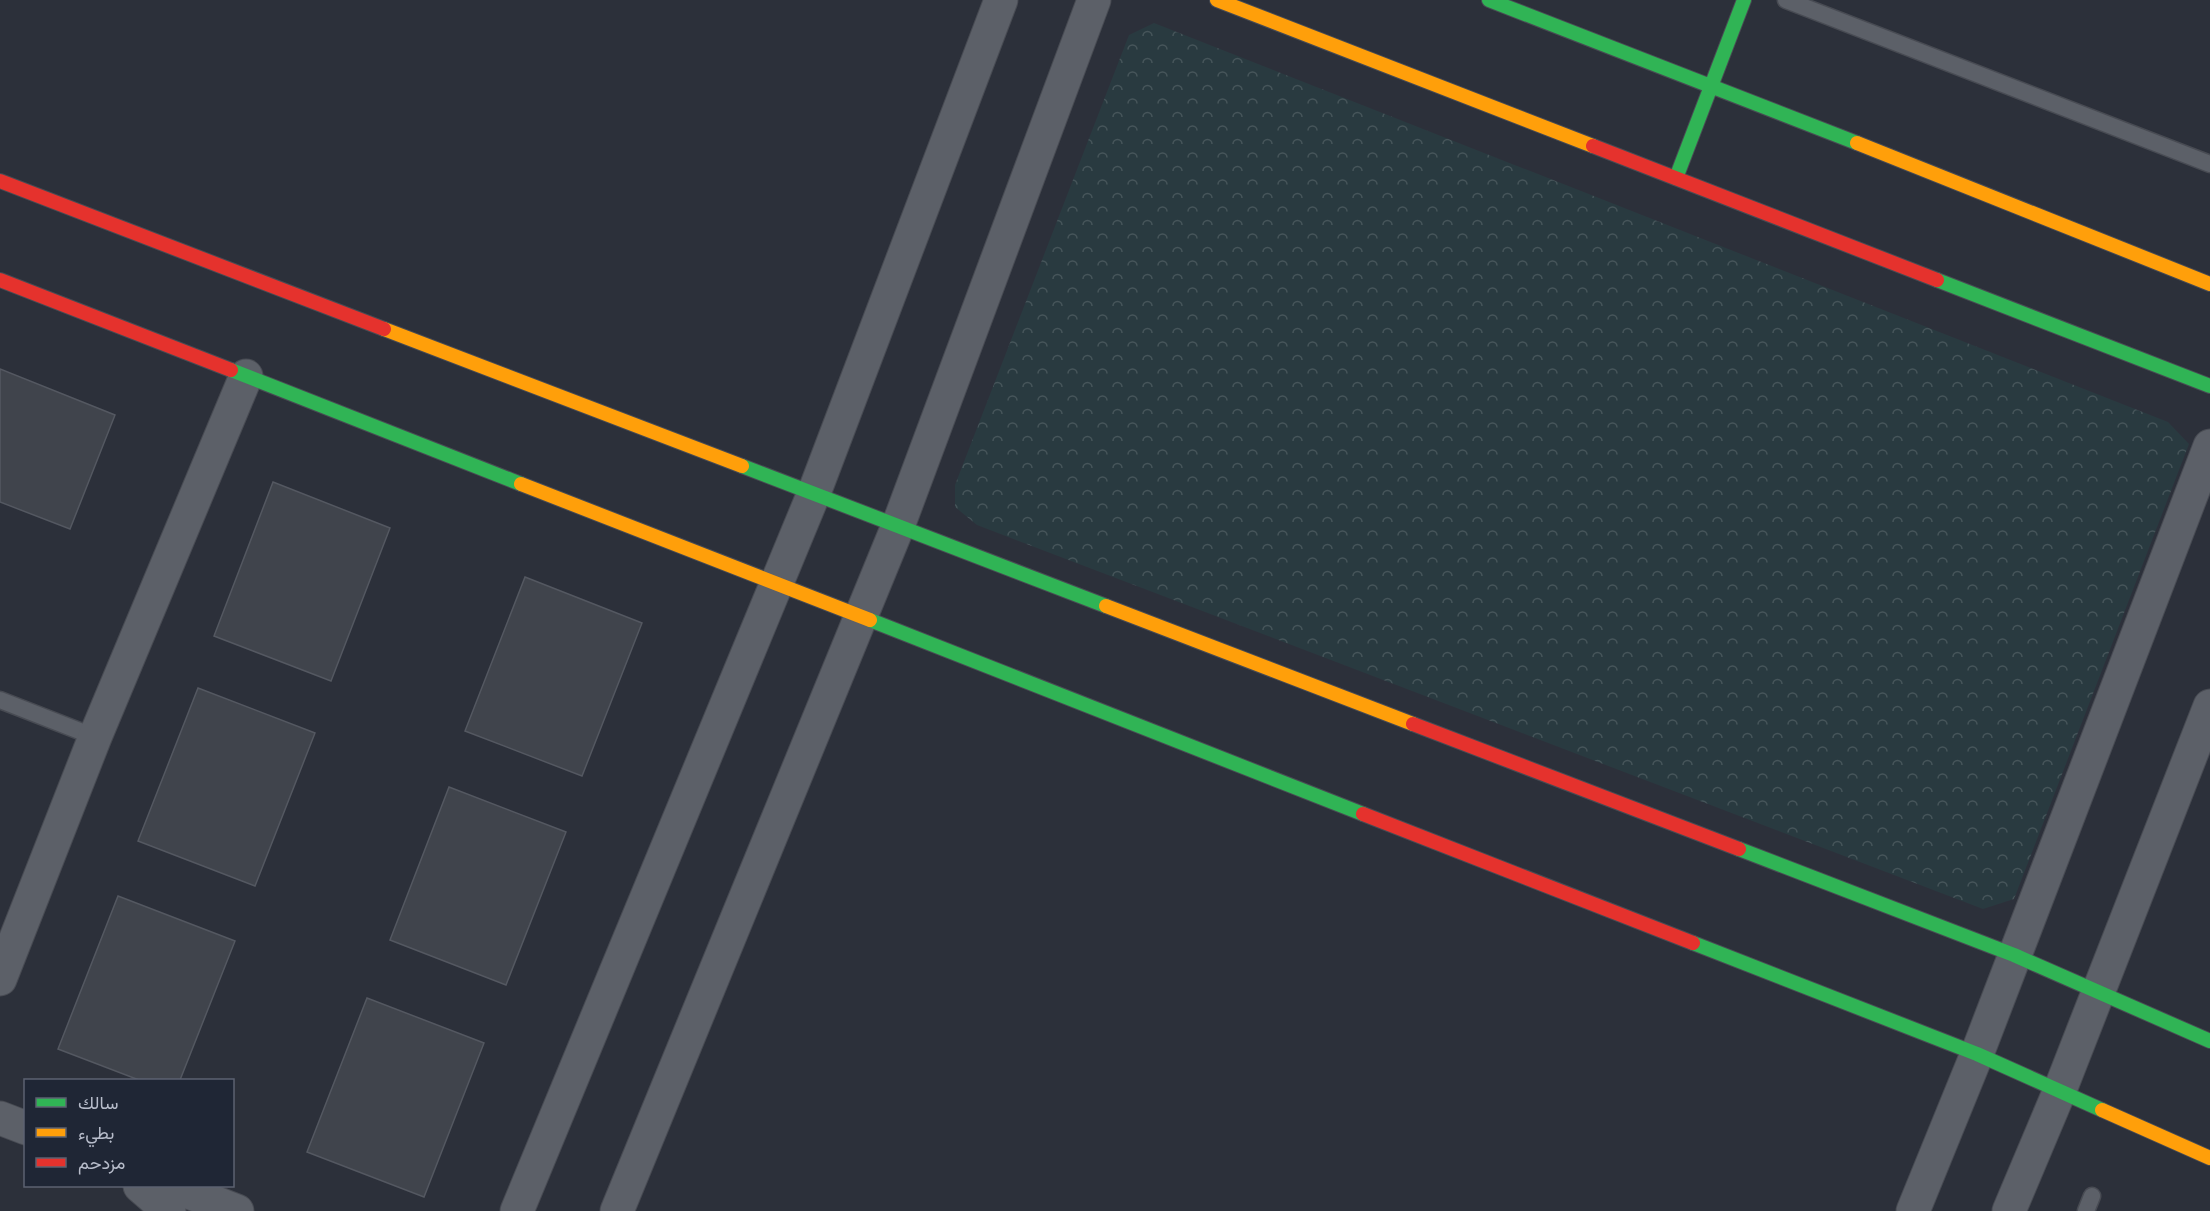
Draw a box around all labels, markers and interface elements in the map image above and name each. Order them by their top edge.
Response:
legend [24,1079,234,1187]
text: سالك [78,1092,118,1113]
text: بطيء [78,1122,114,1148]
text: مزدحم [78,1152,125,1175]

